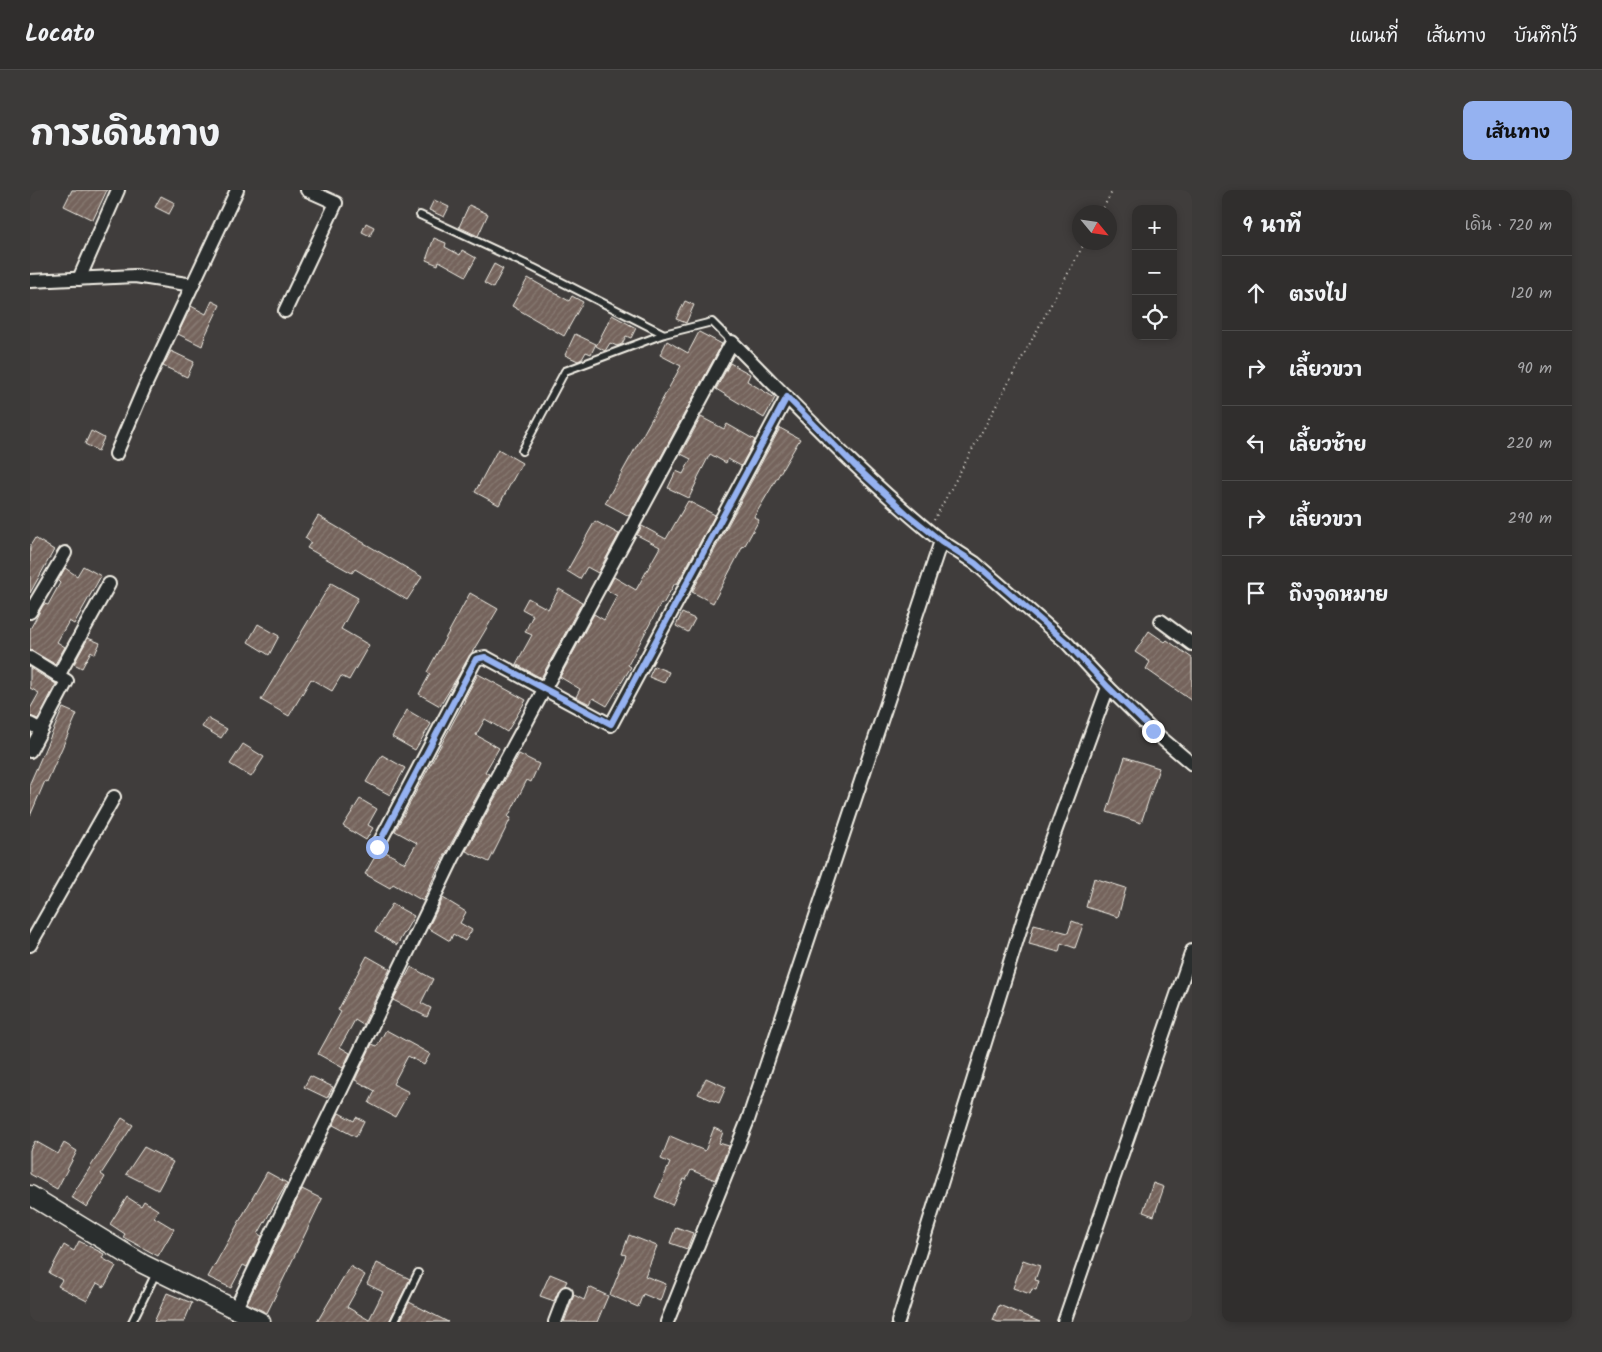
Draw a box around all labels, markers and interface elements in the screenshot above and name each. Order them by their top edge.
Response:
text: Locato [25,15,95,54]
text: แผนที่ [1350,23,1398,52]
text: เส้นทาง [1426,23,1486,52]
text: บันทึกไว้ [1514,23,1577,52]
button: เส้นทาง [1463,101,1572,160]
text: การเดินทาง [30,108,220,164]
north arrow [1072,205,1117,250]
map controls [1132,205,1177,340]
button: + [1132,205,1177,250]
text: 9 นาที [1242,210,1301,243]
text: เดิน · 720 m [1465,213,1552,238]
button: − [1132,250,1177,295]
icon: ahead [1242,279,1270,307]
text: ตรงไป [1289,281,1347,311]
text: 120 m [1511,281,1552,306]
button: locate [1132,295,1177,340]
icon: right [1242,354,1270,382]
text: เลี้ยวขวา [1289,356,1362,386]
text: 90 m [1517,356,1552,381]
icon: left [1242,429,1270,457]
text: เลี้ยวซ้าย [1289,431,1366,461]
text: 220 m [1506,431,1552,456]
icon: right [1242,504,1270,532]
text: เลี้ยวขวา [1289,506,1362,536]
text: 290 m [1508,506,1552,531]
icon: arrive [1242,579,1270,607]
text: ถึงจุดหมาย [1289,581,1388,611]
route end [1142,720,1165,743]
route start [366,836,389,859]

